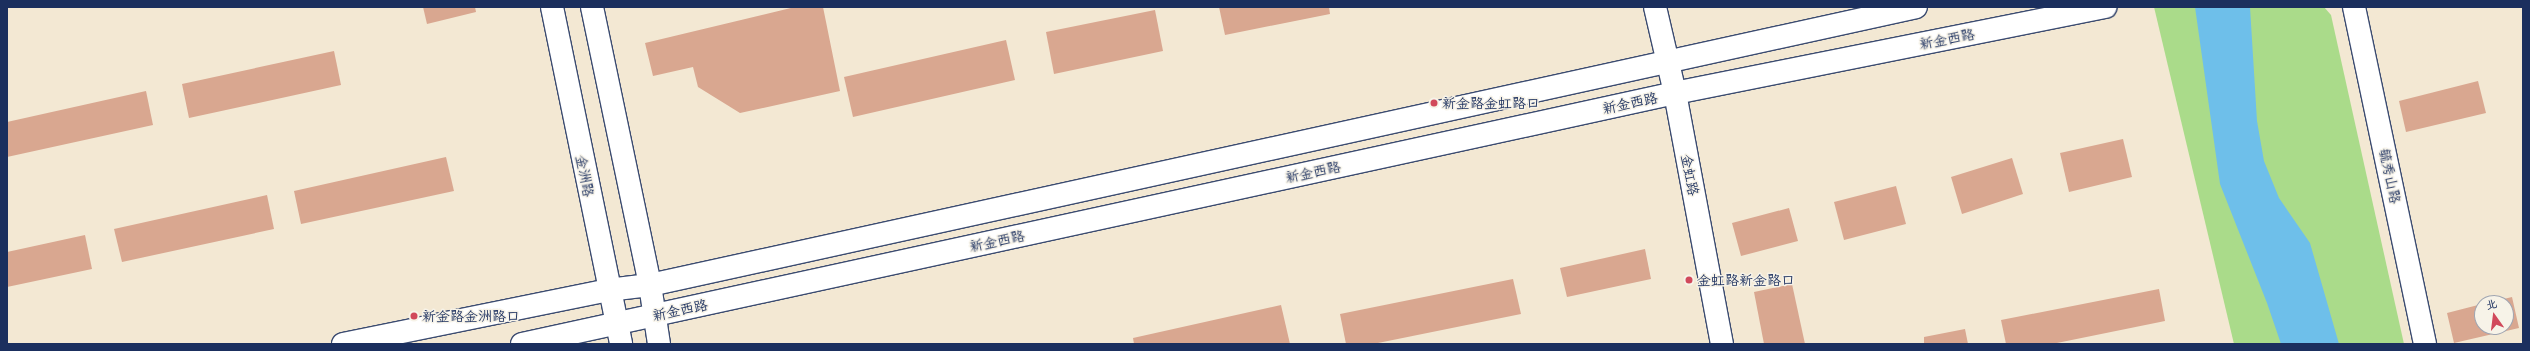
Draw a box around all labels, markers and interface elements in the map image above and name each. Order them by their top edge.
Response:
street label: 新金西路 [1918,25,1976,53]
street label: 新金西路 [1601,89,1659,117]
place label: 新金路金虹路口 [1442,95,1540,111]
marker: 新金路金虹路口 [1429,98,1439,108]
street label: 毓秀山路 [2376,147,2404,205]
street label: 金虹路 [1678,153,1702,197]
street label: 金洲路 [573,154,597,198]
street label: 新金西路 [1284,158,1342,186]
street label: 新金西路 [968,227,1026,255]
place label: 金虹路新金路口 [1697,272,1795,288]
marker: 金虹路新金路口 [1684,275,1694,285]
text: 北 [2484,294,2499,313]
north arrow [2474,295,2514,335]
street label: 新金西路 [651,296,709,324]
place label: 新金路金洲路口 [422,308,520,324]
marker: 新金路金洲路口 [409,311,419,321]

